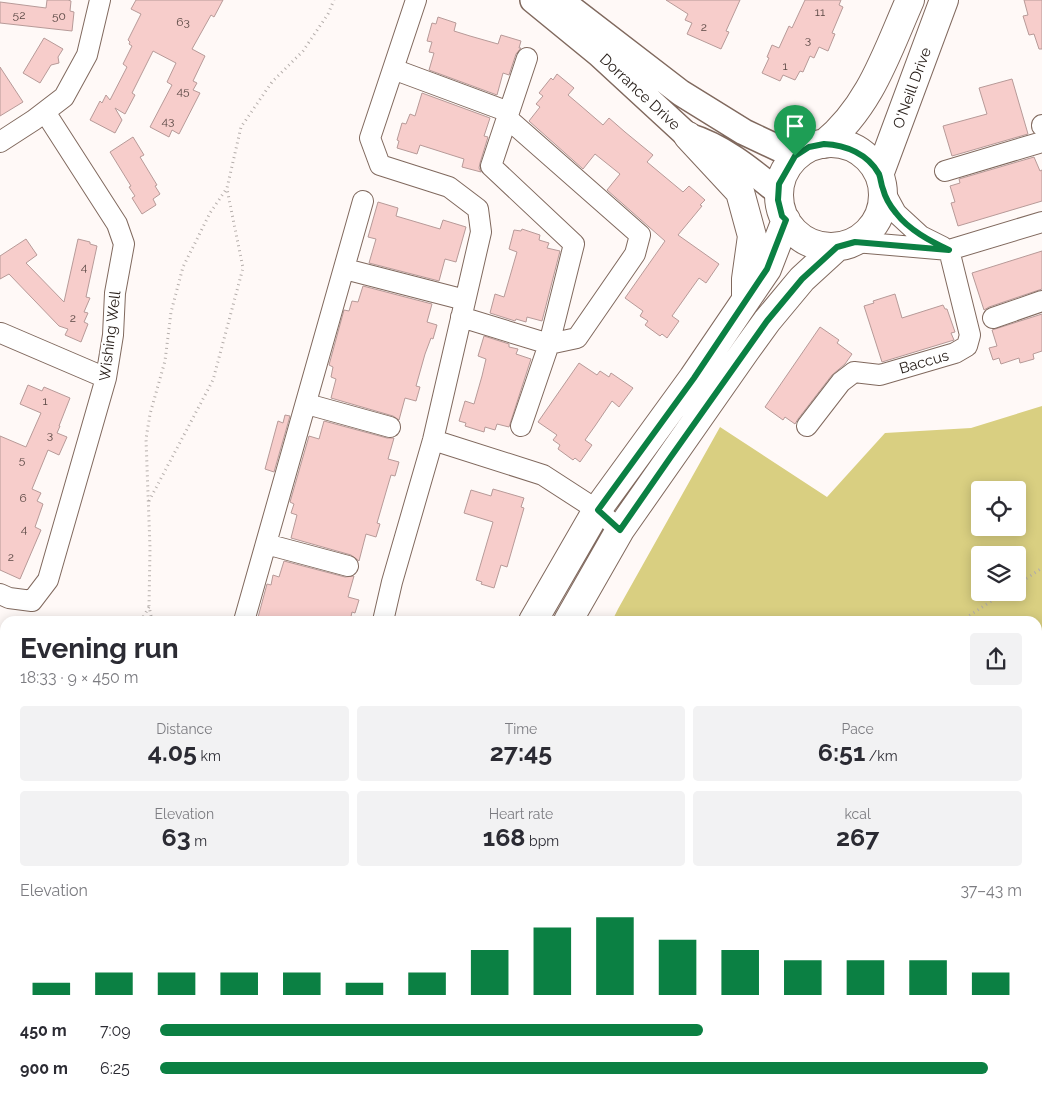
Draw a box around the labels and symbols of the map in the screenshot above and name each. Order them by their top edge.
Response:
house number: 11 [815,5,825,19]
house number: 52 [13,8,25,22]
house number: 50 [52,9,66,23]
house number: 63 [176,15,190,29]
house number: 2 [701,20,707,34]
house number: 3 [805,33,811,47]
street label: O'Neill Drive [889,45,935,131]
street label: Dorrance Drive [596,50,684,134]
house number: 1 [782,59,788,73]
house number: 45 [176,84,190,98]
pin [774,105,816,156]
house number: 43 [162,114,174,128]
house number: 4 [81,260,88,274]
street label: Wishing Well [96,289,125,382]
house number: 2 [70,311,76,325]
street label: Baccus [897,346,951,378]
house number: 1 [42,394,48,408]
house number: 3 [47,428,53,442]
house number: 5 [19,453,26,467]
house number: 6 [19,491,27,505]
house number: 4 [21,522,28,536]
house number: 2 [8,550,14,564]

